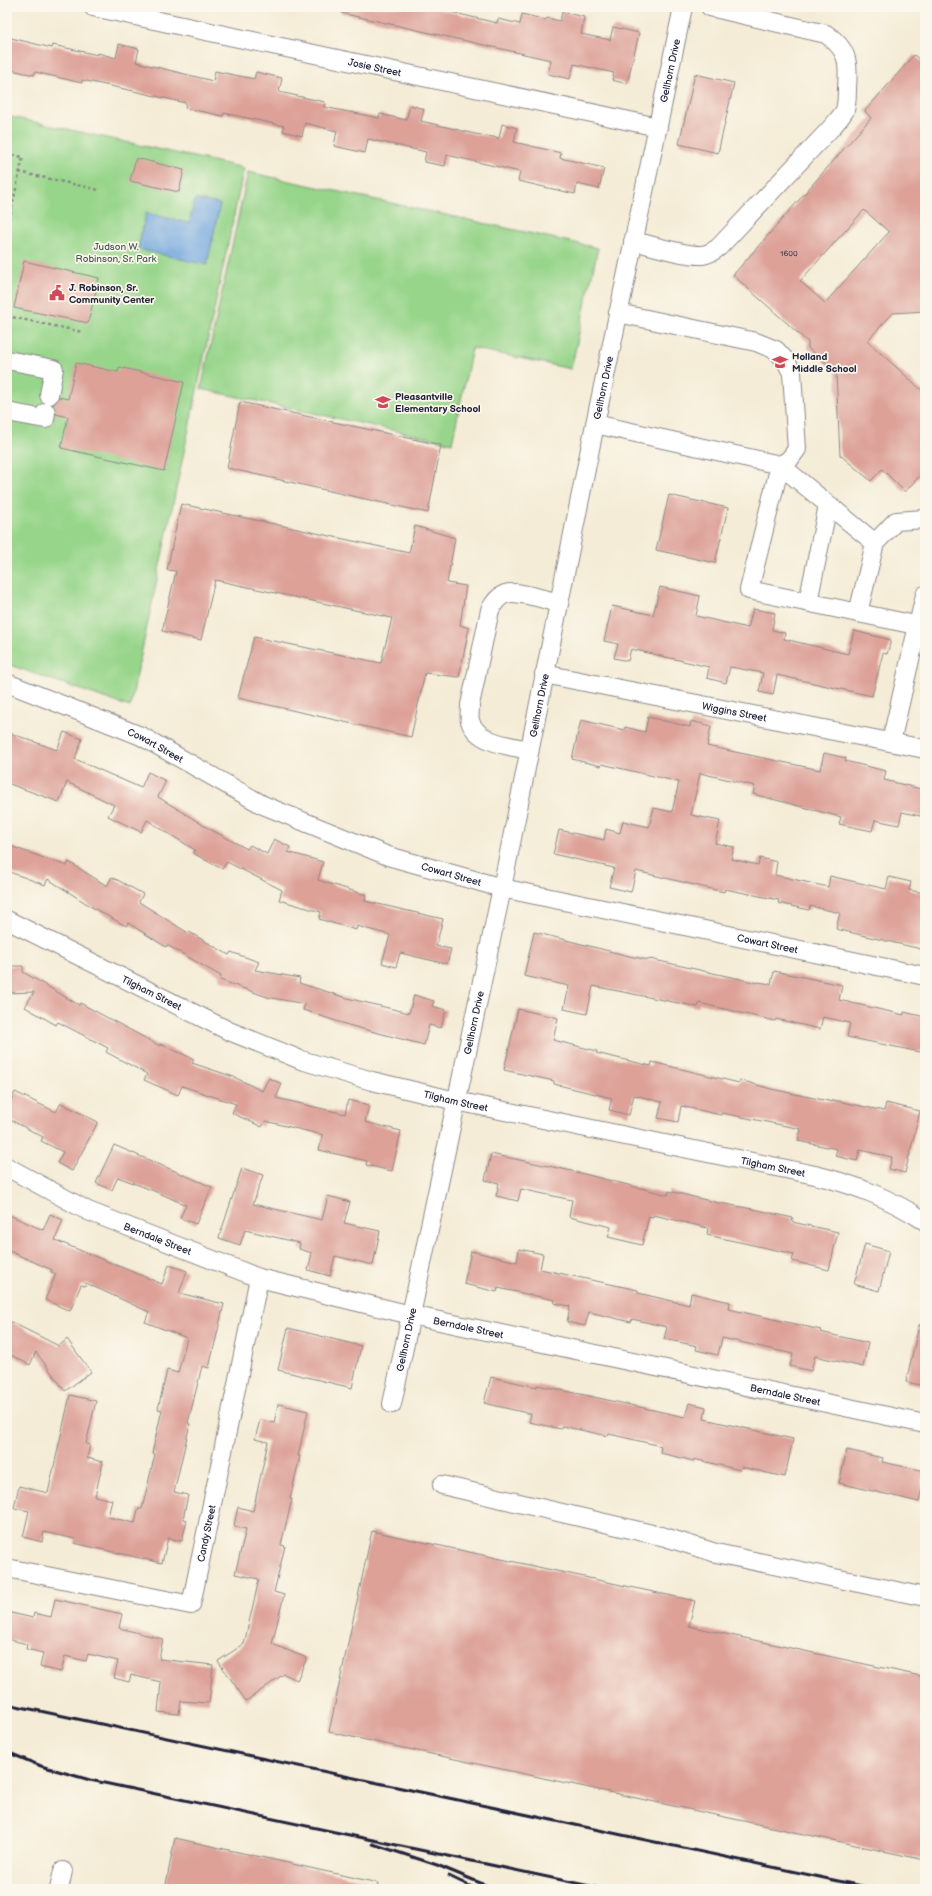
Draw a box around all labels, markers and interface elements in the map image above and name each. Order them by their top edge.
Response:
street label: Gellhorn Drive [658,38,683,104]
street label: Josie Street [347,56,402,79]
park label: Judson W. Robinson, Sr. Park [76,241,156,265]
house number: 1600 [780,249,798,258]
place label: J. Robinson, Sr. Community Center [69,282,155,306]
public building icon: J. Robinson, Sr. Community Center [48,284,66,302]
place label: Holland Middle School [792,351,857,375]
school or university icon: Holland Middle School [771,353,789,371]
street label: Gellhorn Drive [591,355,616,421]
place label: Pleasantville Elementary School [395,391,481,415]
school or university icon: Pleasantville Elementary School [374,393,392,411]
street label: Gellhorn Drive [527,672,552,738]
street label: Wiggins Street [701,700,767,725]
street label: Cowart Street [125,726,185,766]
street label: Cowart Street [420,861,482,889]
street label: Cowart Street [736,932,799,956]
street label: Tilgham Street [120,973,183,1013]
street label: Gellhorn Drive [462,990,487,1056]
street label: Tilgham Street [422,1089,489,1114]
street label: Tilgham Street [740,1155,806,1180]
street label: Berndale Street [122,1221,193,1258]
street label: Gellhorn Drive [394,1307,419,1373]
street label: Berndale Street [432,1315,505,1341]
street label: Berndale Street [749,1382,821,1409]
street label: Candy Street [195,1504,219,1563]

